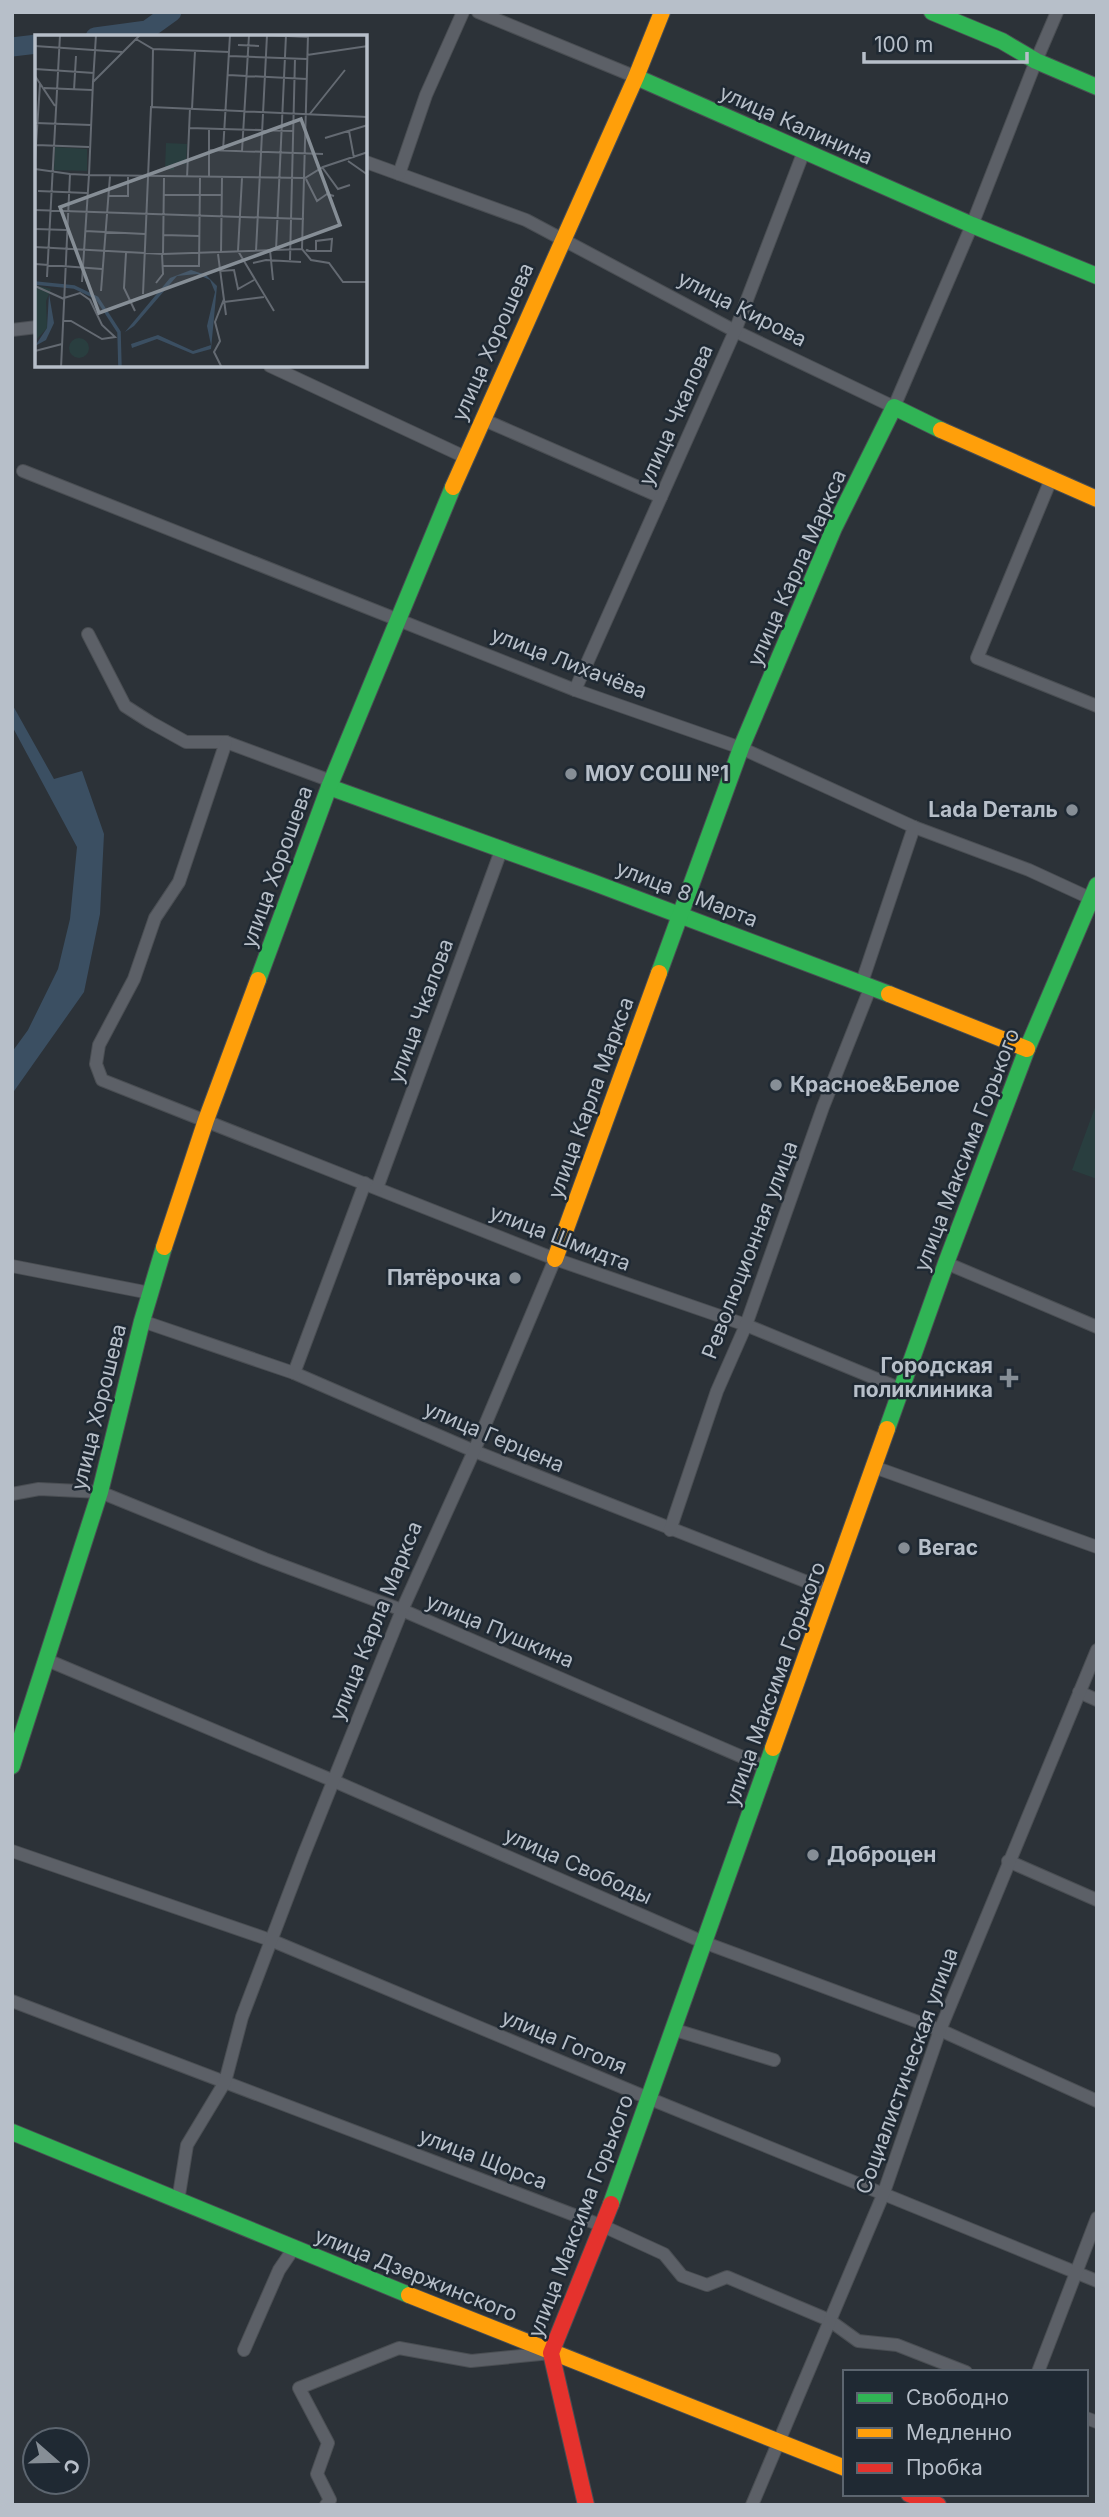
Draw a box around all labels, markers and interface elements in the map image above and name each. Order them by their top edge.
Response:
scale bar [864,21,1027,65]
text: 100 m [874,32,933,57]
inset map [35,35,368,368]
street label: улица Калинина [716,80,877,170]
street label: улица Хорошева [446,259,539,425]
street label: улица Кирова [674,265,811,352]
street label: улица Чкалова [633,340,718,489]
street label: улица Карла Маркса [742,466,851,670]
street label: улица Лихачёва [488,621,651,704]
place label: МОУ СОШ №1 [585,761,729,786]
marker: МОУ СОШ №1 [563,766,579,782]
street label: улица Хорошева [236,782,317,951]
place label: Lada Dеталь [928,797,1058,822]
marker: Lada Dеталь [1064,802,1080,818]
street label: улица 8 Марта [613,855,762,932]
street label: улица Чкалова [383,935,458,1086]
street label: улица Карла Маркса [542,994,639,1202]
street label: улица Максима Горького [909,1025,1024,1275]
place label: Красное&Белое [790,1072,960,1097]
marker: Красное&Белое [768,1077,784,1093]
street label: Революционная улица [696,1137,803,1362]
street label: улица Шмидта [486,1199,634,1276]
place label: Пятёрочка [387,1265,501,1290]
marker: Пятёрочка [507,1270,523,1286]
street label: улица Хорошева [66,1321,131,1493]
place label: Городская поликлиника [853,1353,993,1402]
marker: Городская поликлиника [999,1368,1019,1388]
street label: улица Герцена [420,1396,568,1477]
street label: улица Карла Маркса [324,1518,427,1724]
place label: Вегас [918,1535,978,1560]
marker: Вегас [896,1540,912,1556]
street label: улица Максима Горького [719,1558,830,1809]
street label: улица Пушкина [422,1588,578,1673]
street label: улица Свободы [500,1822,656,1909]
place label: Доброцен [827,1842,936,1867]
marker: Доброцен [805,1847,821,1863]
street label: Социалистическая улица [850,1944,963,2197]
street label: улица Гоголя [498,2004,631,2079]
street label: улица Максима Горького [523,2091,638,2341]
street label: улица Щорса [415,2123,551,2194]
street label: улица Дзержинского [311,2222,521,2327]
legend [843,2370,1088,2496]
text: Свободно [906,2385,1009,2410]
text: Медленно [906,2420,1012,2445]
north arrow [21,2426,91,2496]
text: Пробка [906,2455,983,2480]
text: С [58,2456,85,2477]

